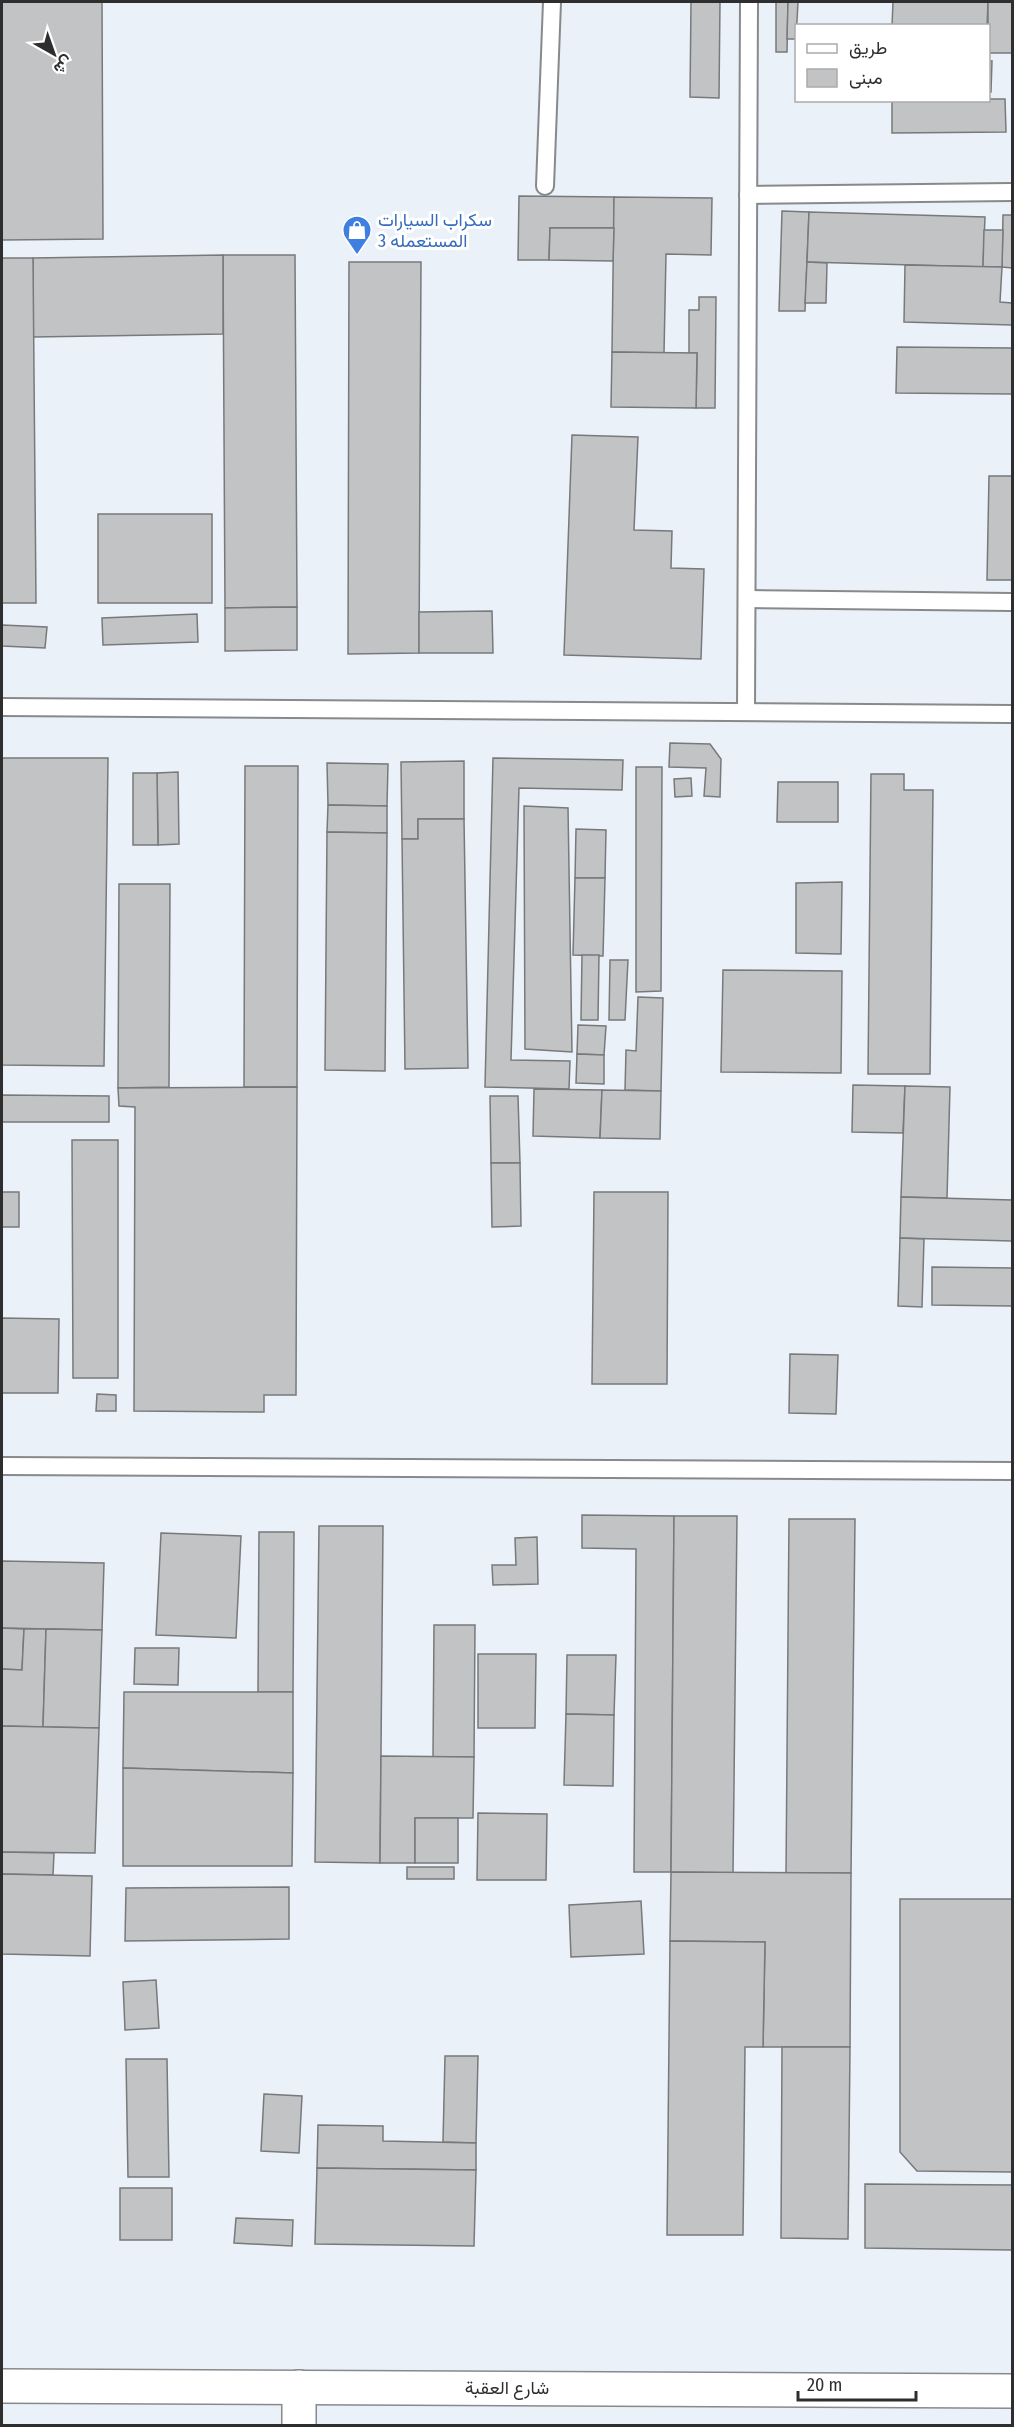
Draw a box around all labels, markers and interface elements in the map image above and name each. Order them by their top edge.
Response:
north arrow [24,24,84,84]
legend [795,24,990,102]
text: طريق [849,37,887,59]
text: ش [50,52,77,79]
text: مبنى [849,67,883,89]
place label: سكراب السيارات المستعمله 3 [378,209,492,252]
shop icon: سكراب السيارات المستعمله 3 [341,214,373,256]
scale bar [798,2364,916,2402]
text: 20 m [807,2374,842,2396]
street label: شارع العقبة [465,2377,549,2400]

